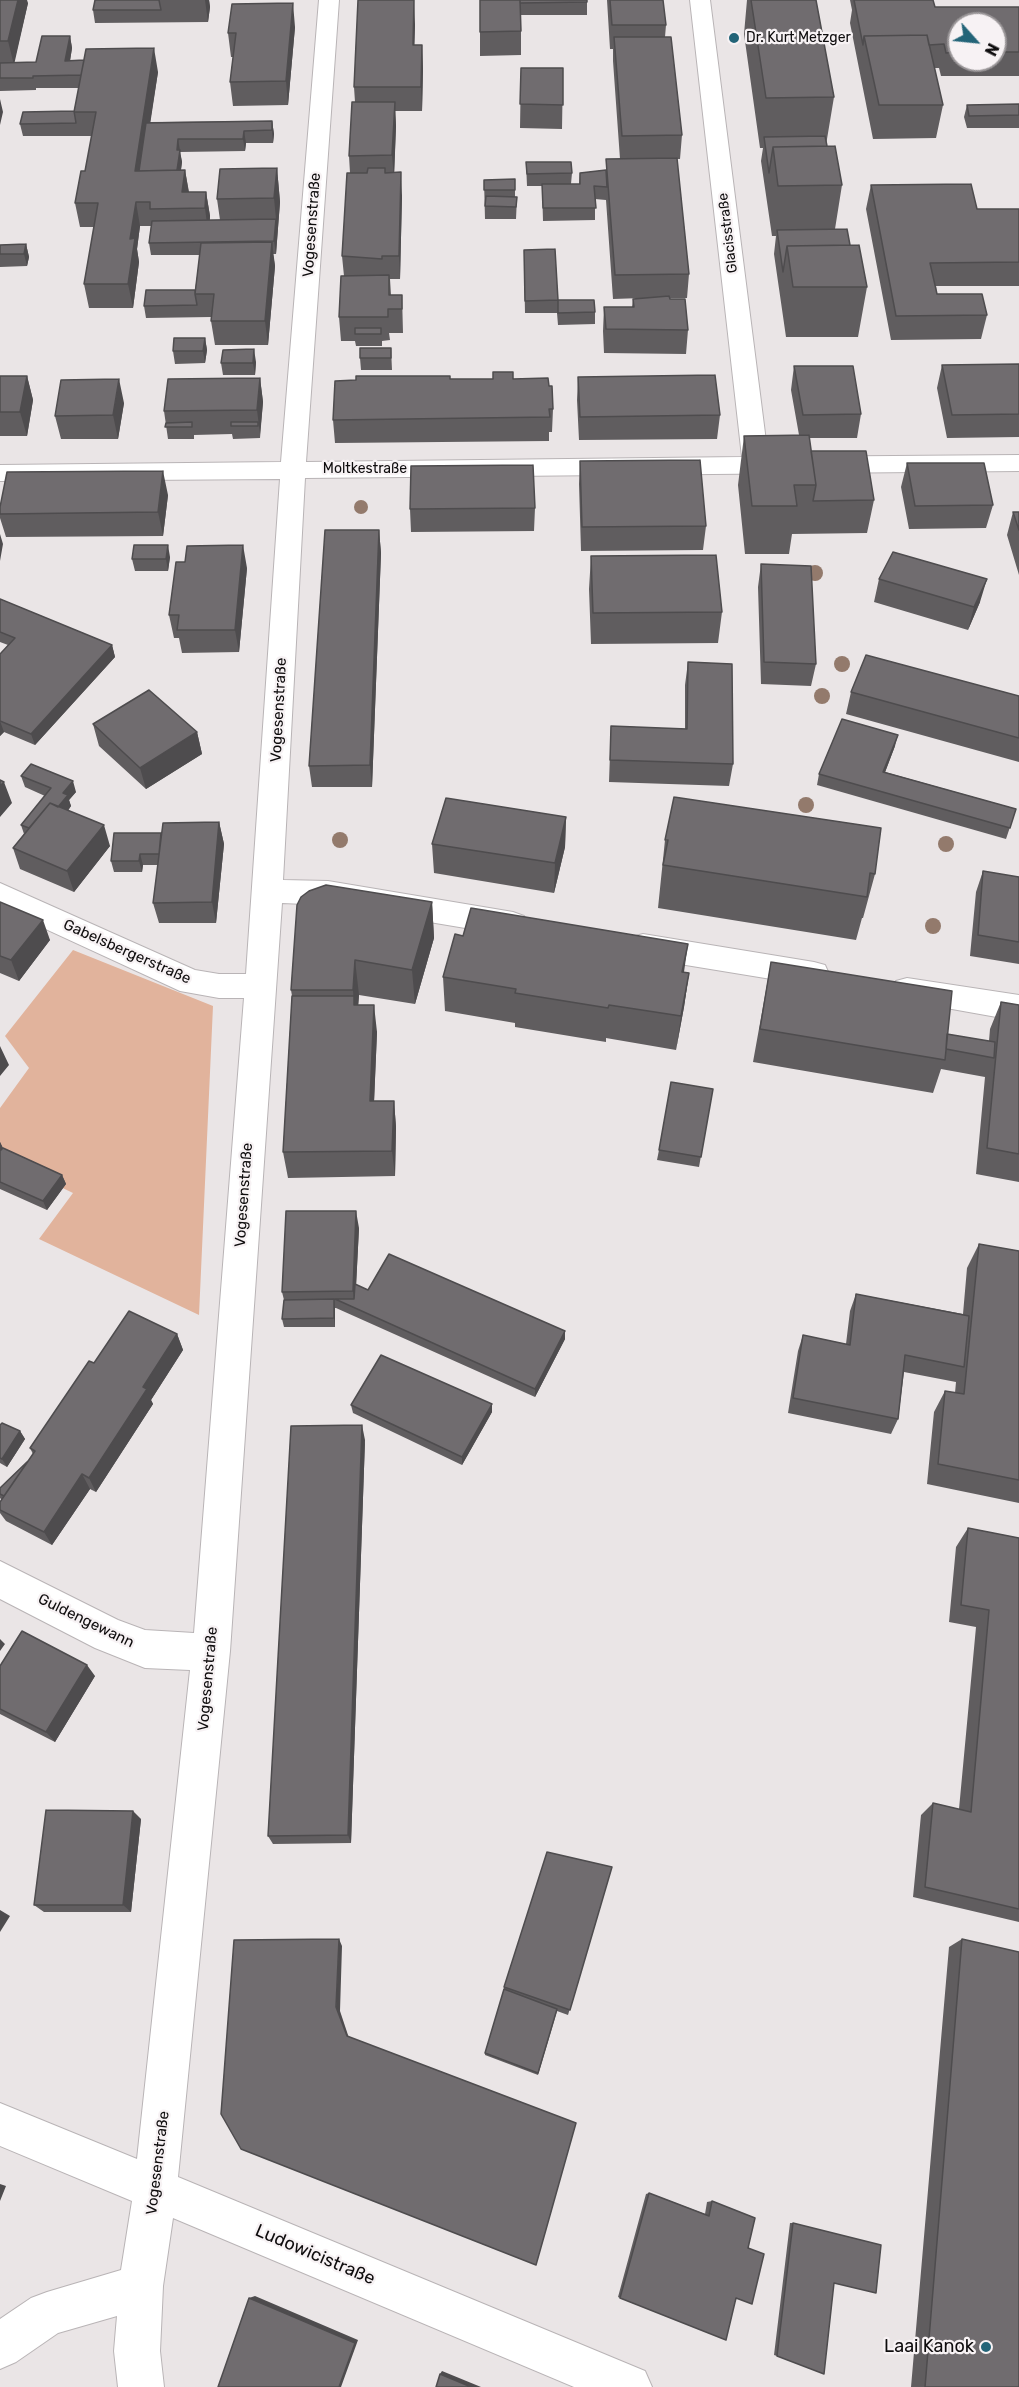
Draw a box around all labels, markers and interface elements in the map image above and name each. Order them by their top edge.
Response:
north arrow [947,12,1007,72]
place label: Dr. Kurt Metzger [746,30,851,46]
marker: Dr. Kurt Metzger [727,31,741,45]
text: N [981,40,1003,59]
street label: Vogesenstraße [299,172,325,278]
street label: Glacisstraße [715,192,741,274]
street label: Moltkestraße [323,461,407,477]
street label: Vogesenstraße [267,657,291,763]
street label: Gabelsbergerstraße [60,916,194,988]
street label: Vogesenstraße [231,1142,257,1248]
street label: Guldengewann [35,1590,137,1652]
street label: Vogesenstraße [194,1626,222,1732]
street label: Vogesenstraße [143,2110,173,2216]
street label: Ludowicistraße [252,2220,378,2290]
place label: Laai Kanok [884,2336,974,2358]
marker: Laai Kanok [979,2340,993,2354]

